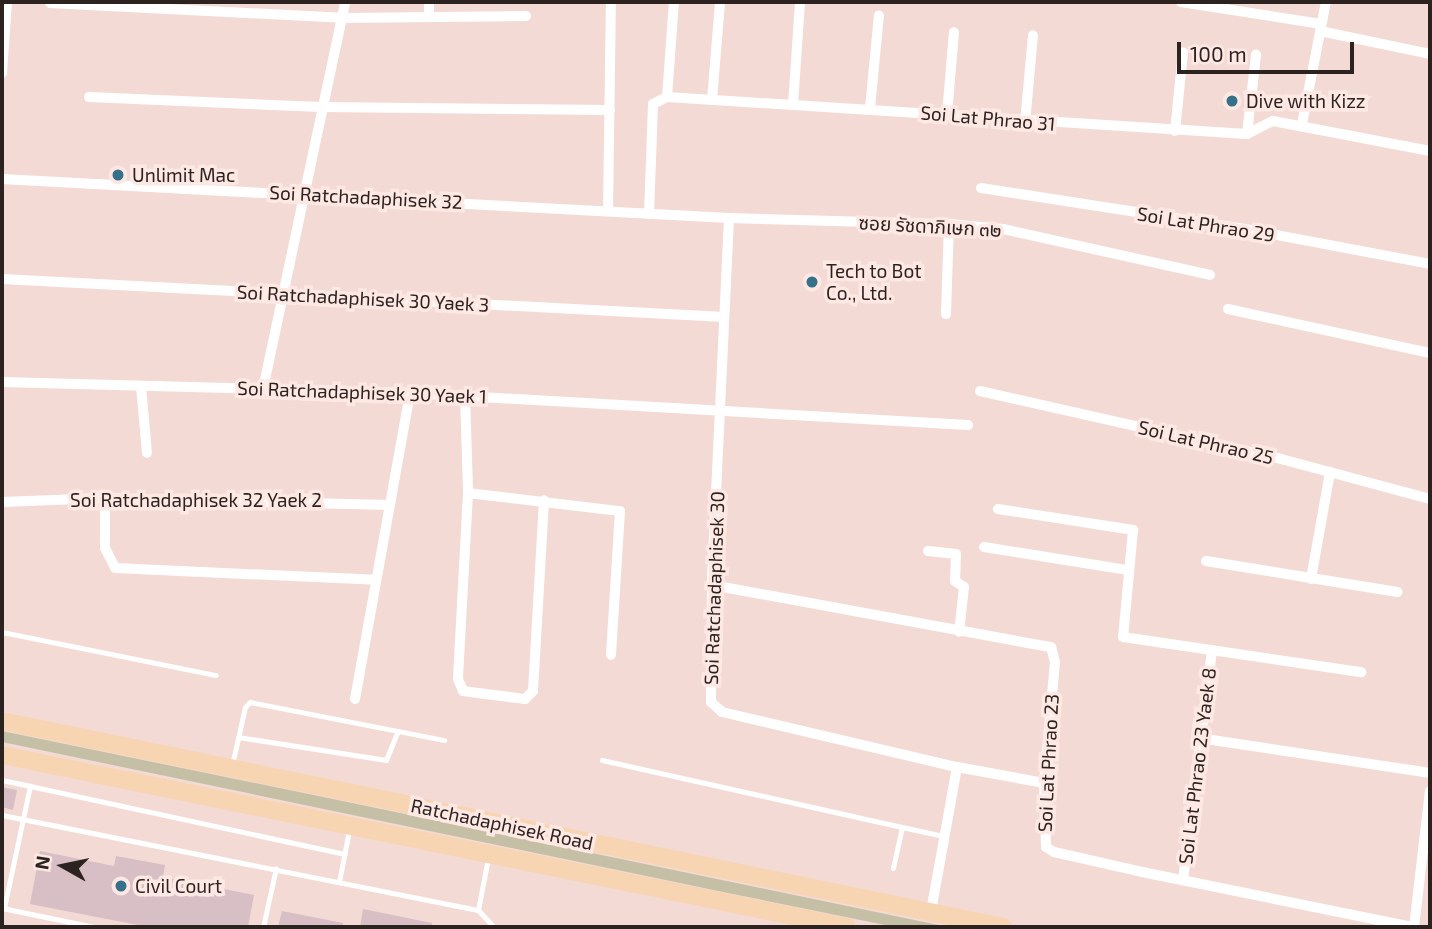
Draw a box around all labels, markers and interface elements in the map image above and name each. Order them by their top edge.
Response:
scale bar [1180,28,1357,72]
text: 100 m [1190,41,1247,66]
place label: Dive with Kizz [1246,90,1366,112]
marker: Dive with Kizz [1224,93,1240,109]
street label: Soi Lat Phrao 31 [920,101,1056,135]
place label: Unlimit Mac [132,164,235,186]
marker: Unlimit Mac [110,167,126,183]
street label: Soi Ratchadaphisek 32 [269,181,463,213]
street label: Soi Lat Phrao 29 [1136,202,1276,246]
street label: ซอย รัชดาภิเษก ๓๒ [858,211,1002,241]
place label: Tech to Bot Co., Ltd. [826,260,922,304]
marker: Tech to Bot Co., Ltd. [804,274,820,290]
street label: Soi Ratchadaphisek 30 Yaek 3 [236,280,490,316]
street label: Soi Ratchadaphisek 30 Yaek 1 [236,376,488,408]
street label: Soi Lat Phrao 25 [1136,415,1276,469]
street label: Soi Ratchadaphisek 32 Yaek 2 [70,489,322,511]
street label: Soi Ratchadaphisek 30 [699,490,729,686]
street label: Soi Lat Phrao 23 Yaek 8 [1174,666,1220,866]
street label: Soi Lat Phrao 23 [1033,693,1063,833]
street label: Ratchadaphisek Road [409,794,595,854]
north arrow [28,831,98,901]
text: N [29,854,54,871]
place label: Civil Court [135,875,223,897]
marker: Civil Court [113,878,129,894]

